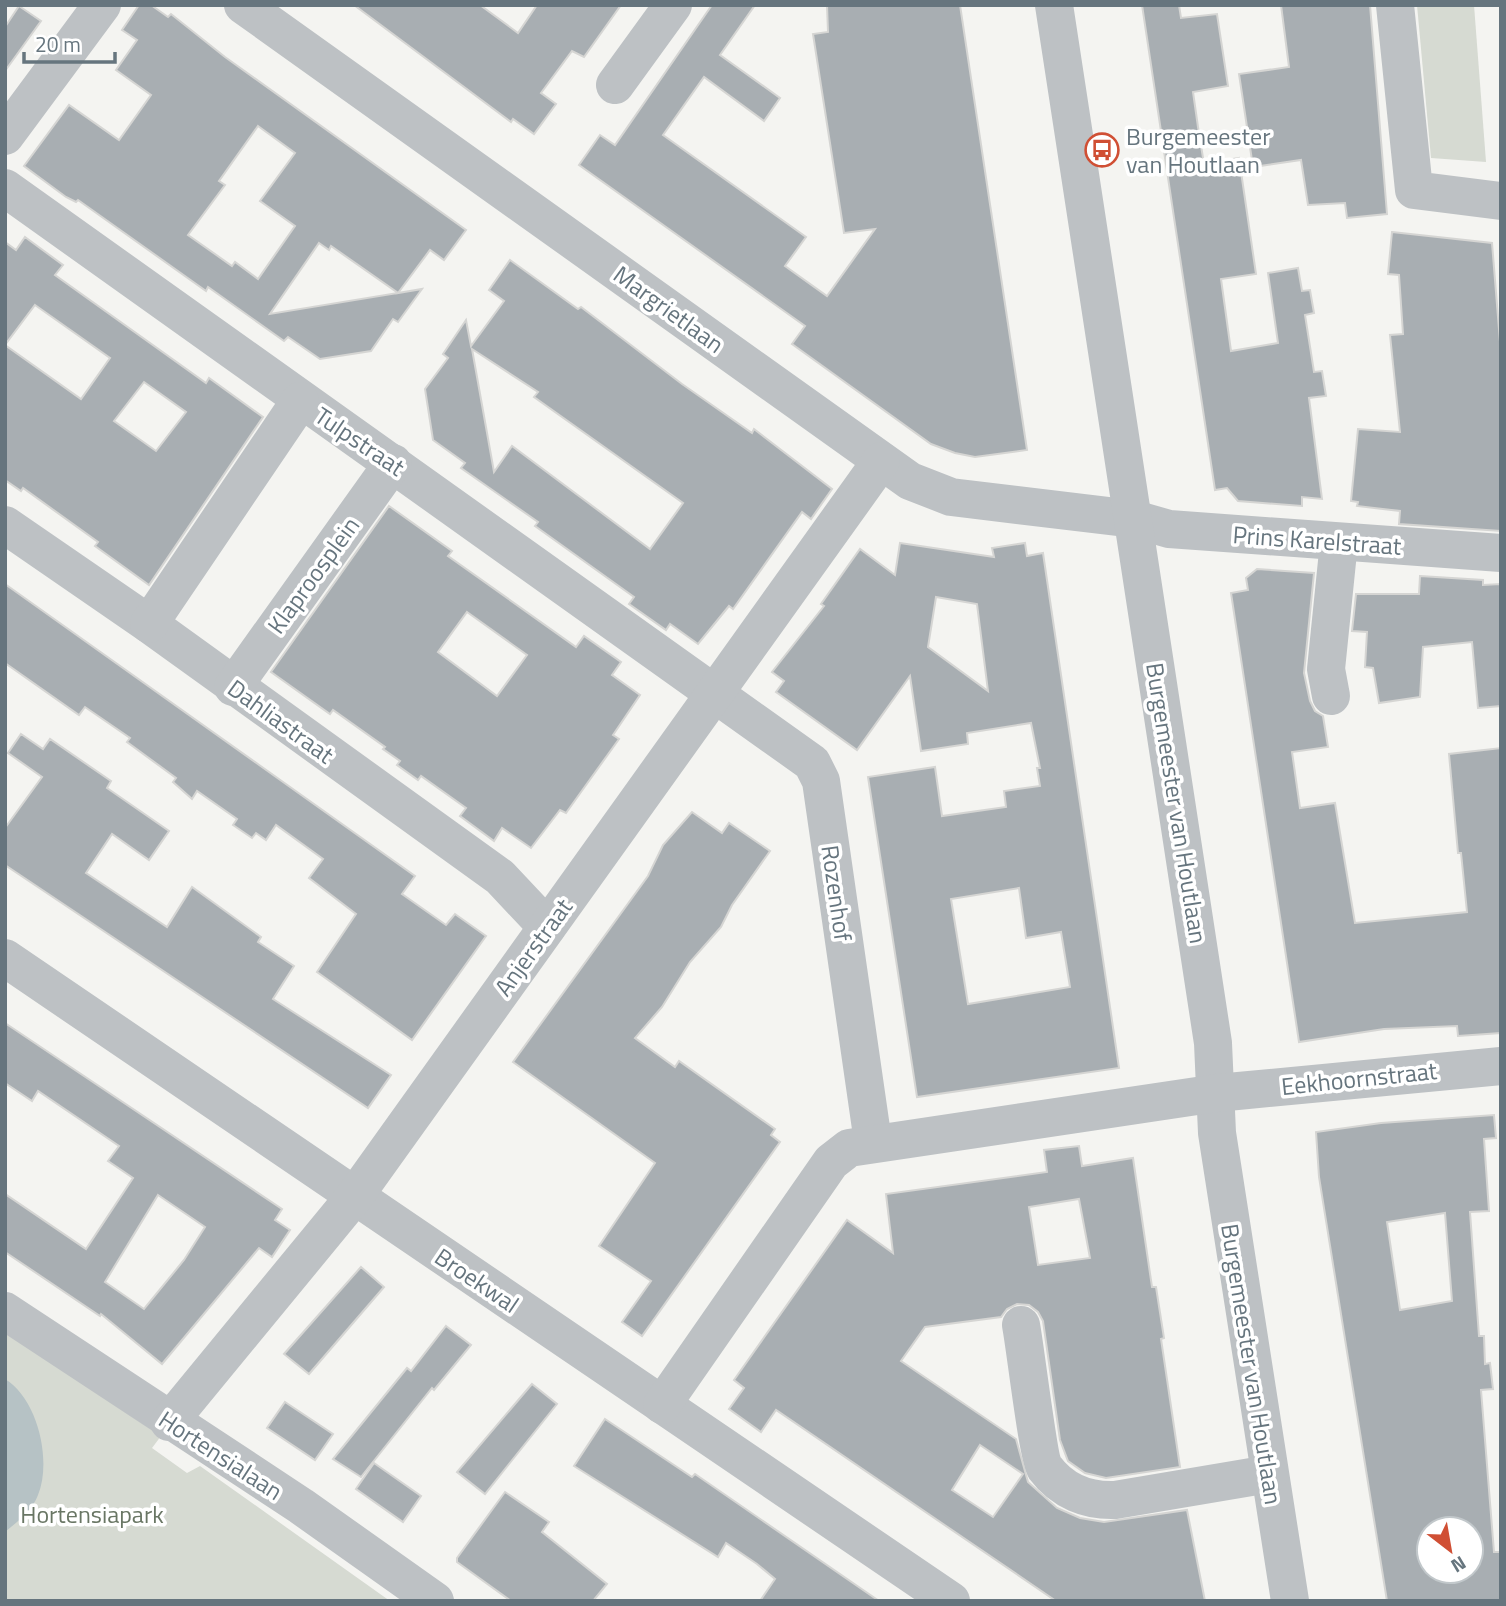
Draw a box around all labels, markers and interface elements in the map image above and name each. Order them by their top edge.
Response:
scale bar [24,21,116,65]
text: 20 m [35,28,81,60]
place label: Burgemeester van Houtlaan [1126,118,1270,182]
bus stop icon: Burgemeester van Houtlaan [1083,131,1121,169]
street label: Margrietlaan [606,256,732,362]
street label: Tulpstraat [308,398,413,485]
street label: Klaproosplein [258,509,368,641]
street label: Prins Karelstraat [1232,516,1403,564]
street label: Burgemeester van Houtlaan [1137,660,1217,946]
street label: Dahliastraat [220,670,342,772]
street label: Rozenhof [812,843,862,943]
street label: Anjerstraat [485,890,581,1003]
street label: Eekhoornstraat [1279,1052,1439,1104]
street label: Burgemeester van Houtlaan [1212,1221,1292,1507]
street label: Broekwal [428,1239,526,1321]
street label: Hortensialaan [152,1401,290,1509]
park label: Hortensiapark [20,1496,164,1532]
north arrow [1415,1515,1485,1585]
text: N [1446,1549,1472,1581]

